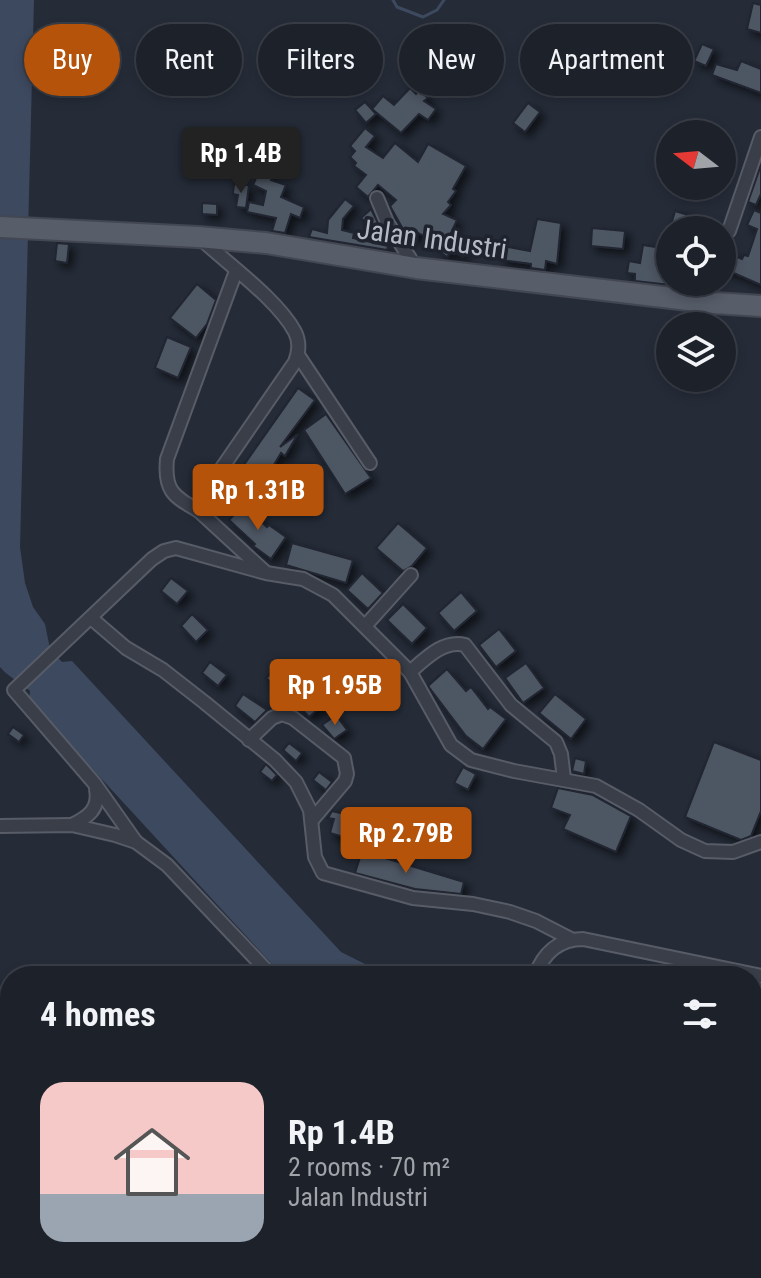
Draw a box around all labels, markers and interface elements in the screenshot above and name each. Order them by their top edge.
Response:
chip: Buy [24,24,120,96]
chip: Rent [136,24,242,96]
chip: Filters [258,24,383,96]
chip: New [399,24,504,96]
chip: Apartment [520,24,693,96]
north arrow [656,120,736,200]
map controls [656,120,736,392]
pin: Rp 1.4B [167,127,315,195]
text: Rp 1.4B [200,138,282,168]
street label: Jalan Industri [355,212,509,266]
button: locate [656,216,736,296]
button: layers [656,312,736,392]
pin: Rp 1.31B [175,464,341,532]
text: Rp 1.31B [211,475,305,505]
pin: Rp 1.95B [252,659,418,727]
text: Rp 1.95B [288,670,382,700]
pin: Rp 2.79B [323,807,489,875]
text: Rp 2.79B [359,818,453,848]
icon: filters [678,992,722,1036]
text: 4 homes [40,994,156,1034]
text: Rp 1.4B [288,1112,395,1152]
icon: home [104,1114,200,1210]
text: 2 rooms · 70 m² [288,1152,450,1182]
text: Jalan Industri [288,1182,428,1212]

